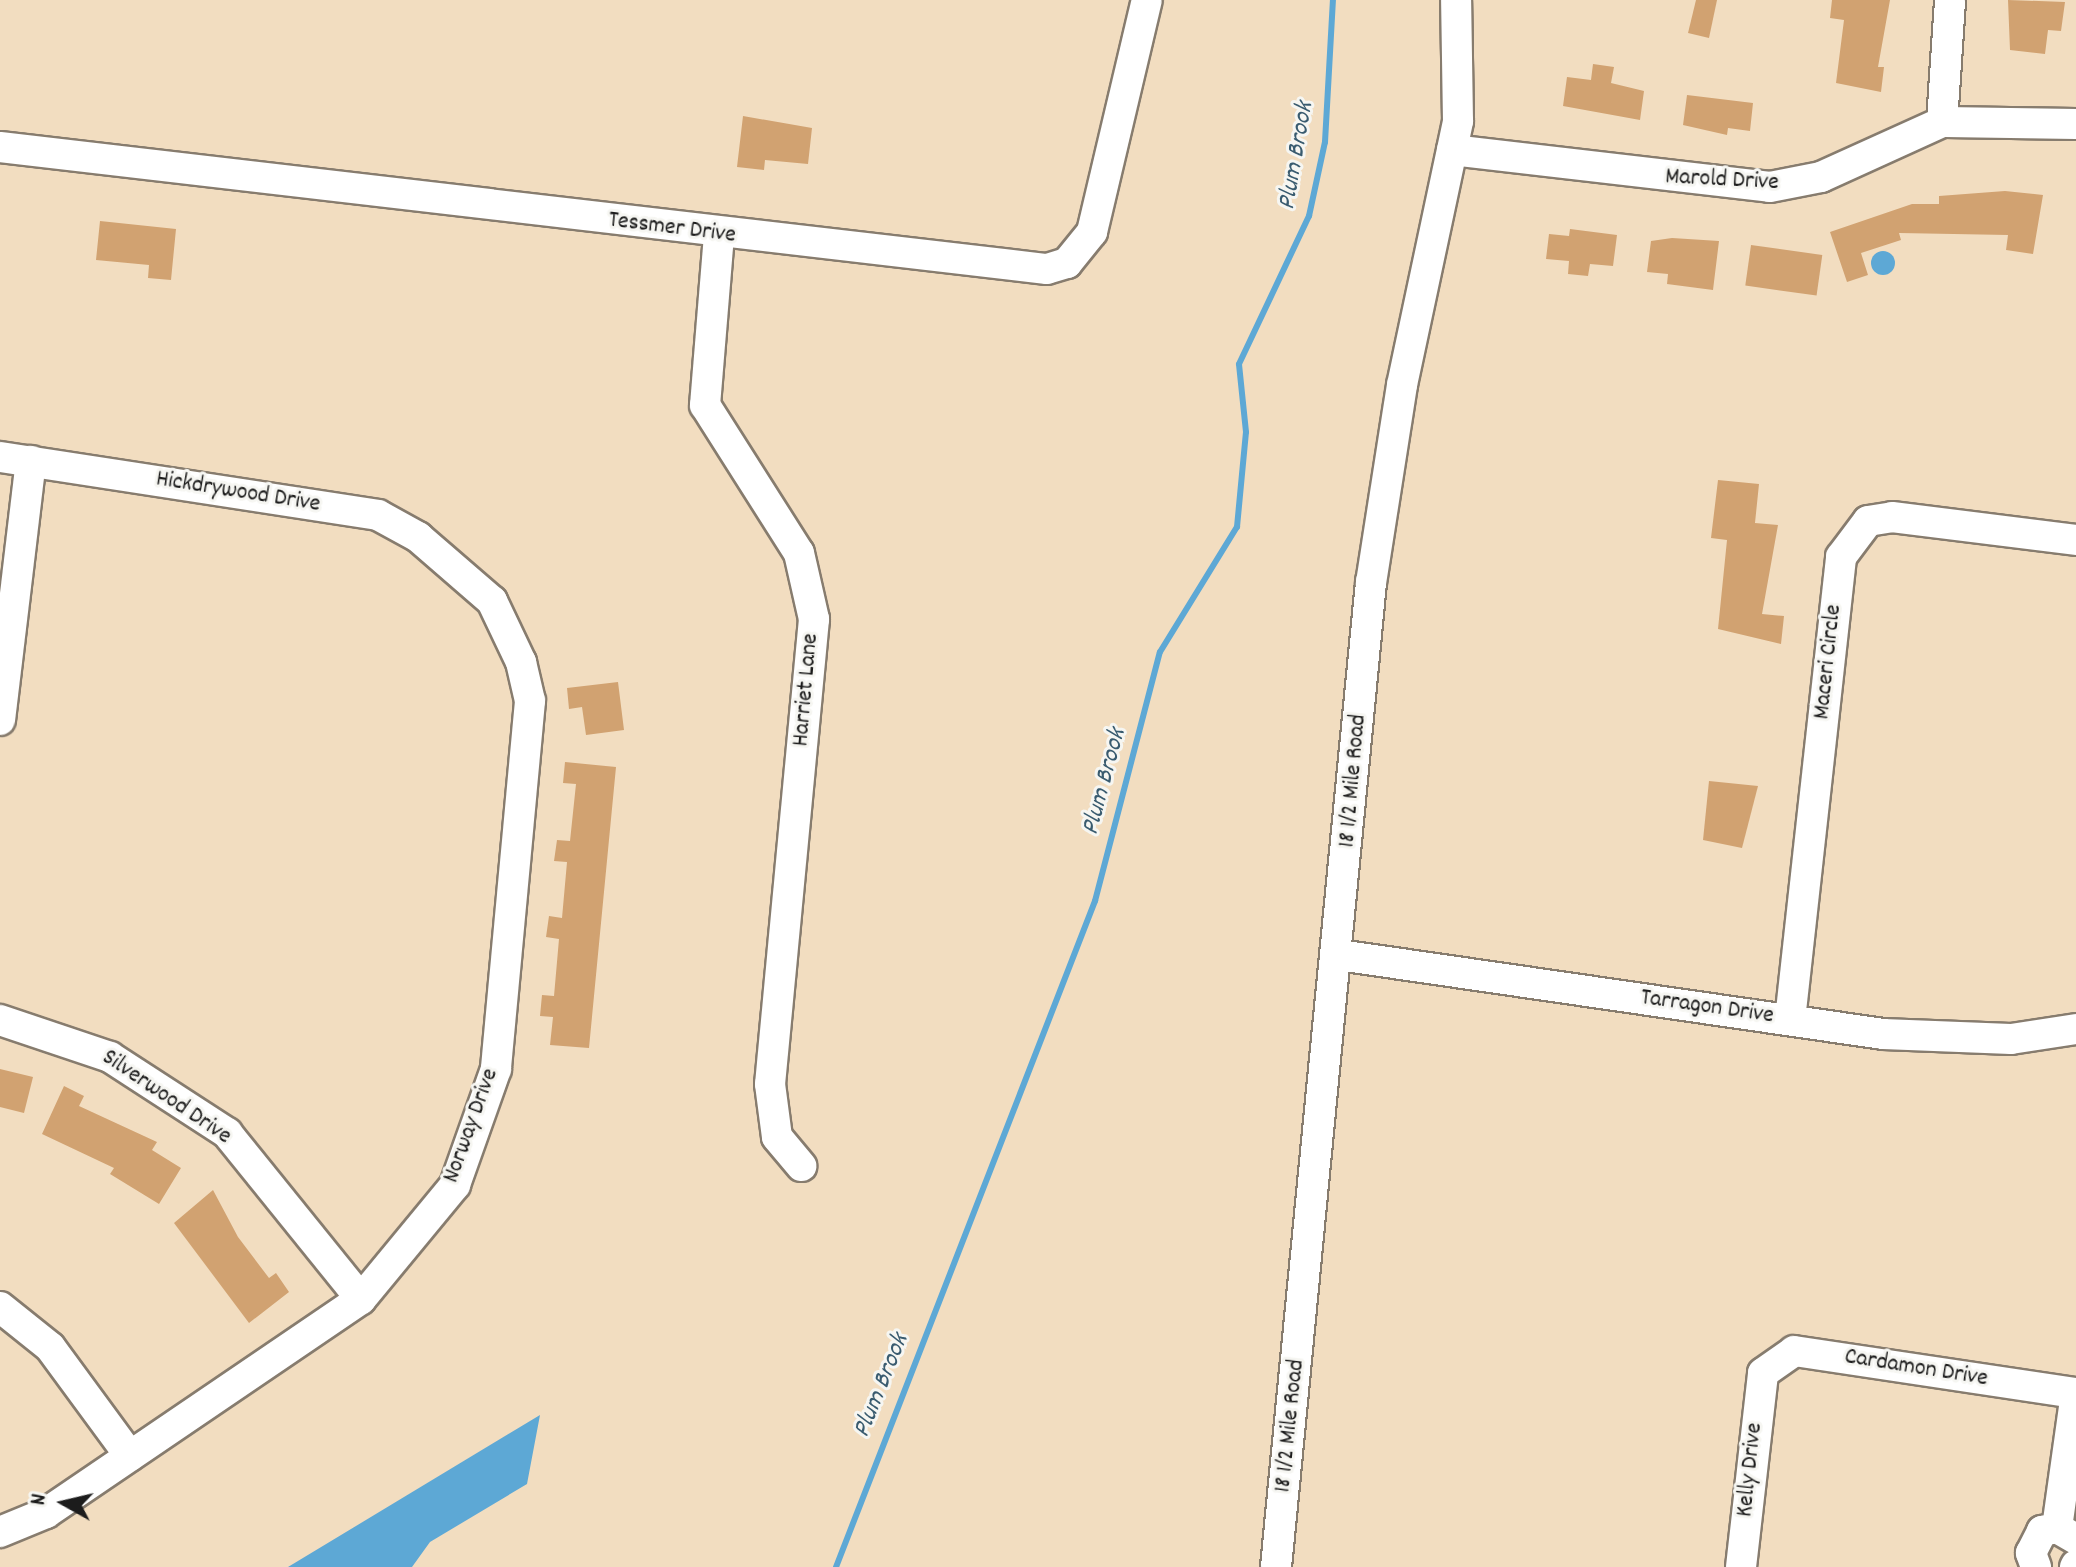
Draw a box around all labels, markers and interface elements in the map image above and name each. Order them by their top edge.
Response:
water label: Plum Brook [1272,100,1322,212]
street label: Marold Drive [1665,164,1779,198]
street label: Tessmer Drive [607,207,737,251]
street label: Hickdrywood Drive [154,466,322,520]
street label: Maceri Circle [1809,603,1849,721]
street label: Harriet Lane [788,632,826,748]
street label: 18 1/2 Mile Road [1334,713,1374,849]
water label: Plum Brook [1076,725,1134,839]
street label: Tarragon Drive [1639,984,1775,1032]
street label: Silverwood Drive [96,1044,236,1152]
street label: Norway Drive [438,1065,506,1187]
water label: Plum Brook [847,1330,917,1442]
street label: Cardamon Drive [1842,1343,1990,1395]
street label: 18 1/2 Mile Road [1270,1358,1312,1494]
street label: Kelly Drive [1732,1421,1770,1519]
north arrow [24,1463,104,1543]
text: N [24,1492,56,1507]

